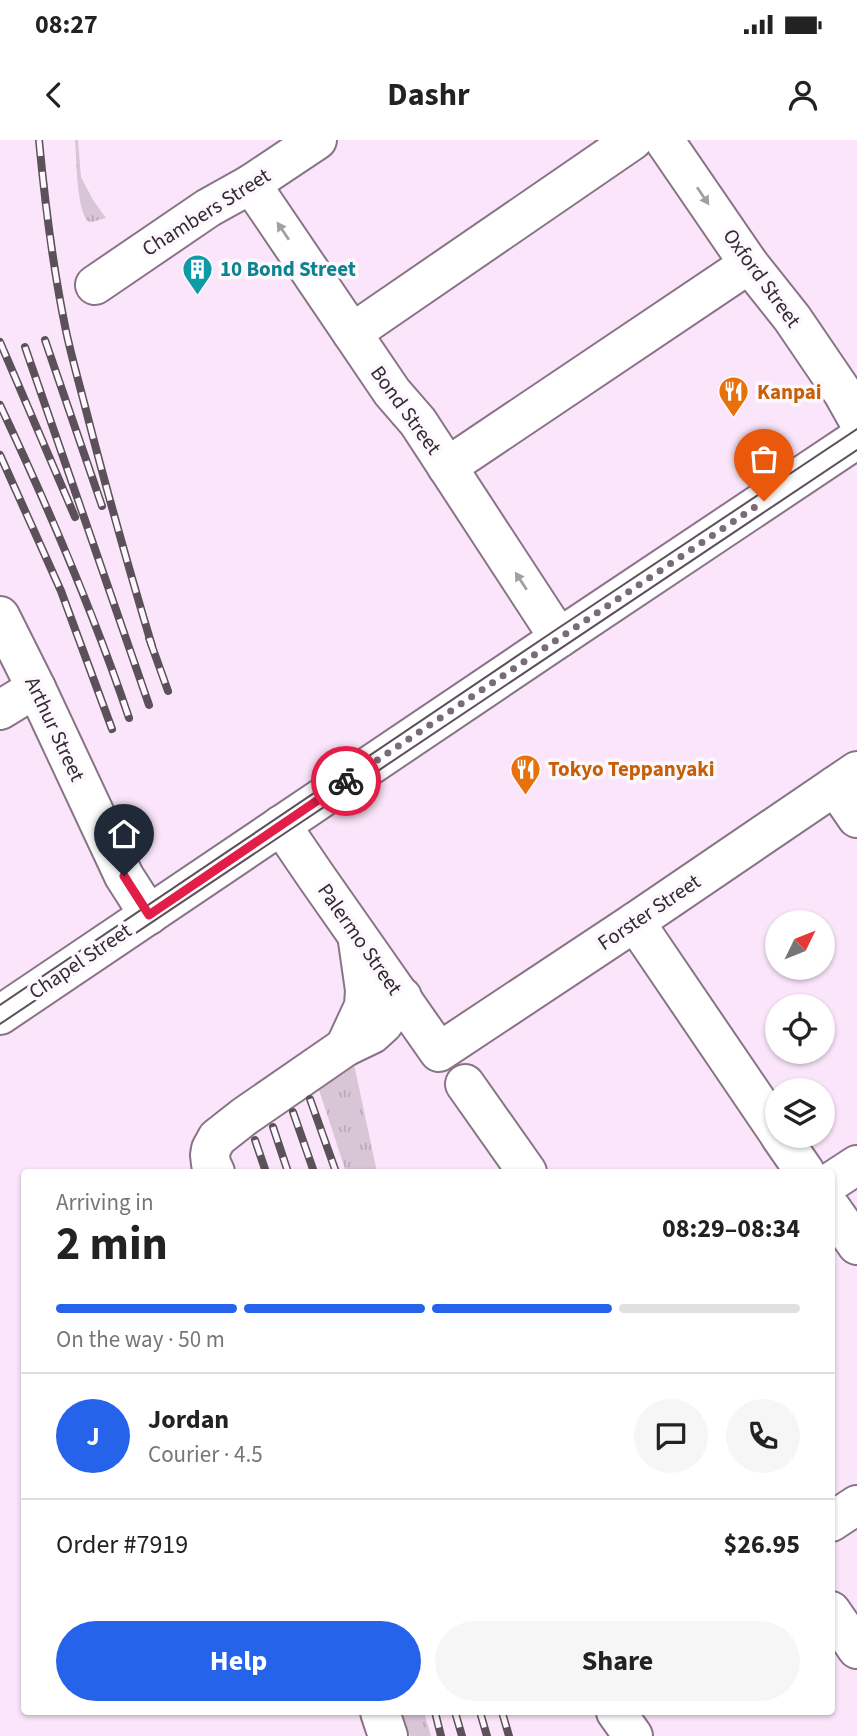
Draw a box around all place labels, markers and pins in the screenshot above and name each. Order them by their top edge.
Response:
building icon: 10 Bond Street [180,252,214,296]
place label: 10 Bond Street [220,254,356,284]
restaurant icon: Kanpai [717,375,751,419]
place label: Kanpai [757,377,822,407]
pin [734,429,794,501]
restaurant icon: Tokyo Teppanyaki [508,752,542,796]
place label: Tokyo Teppanyaki [548,754,715,784]
pin [94,804,154,876]

